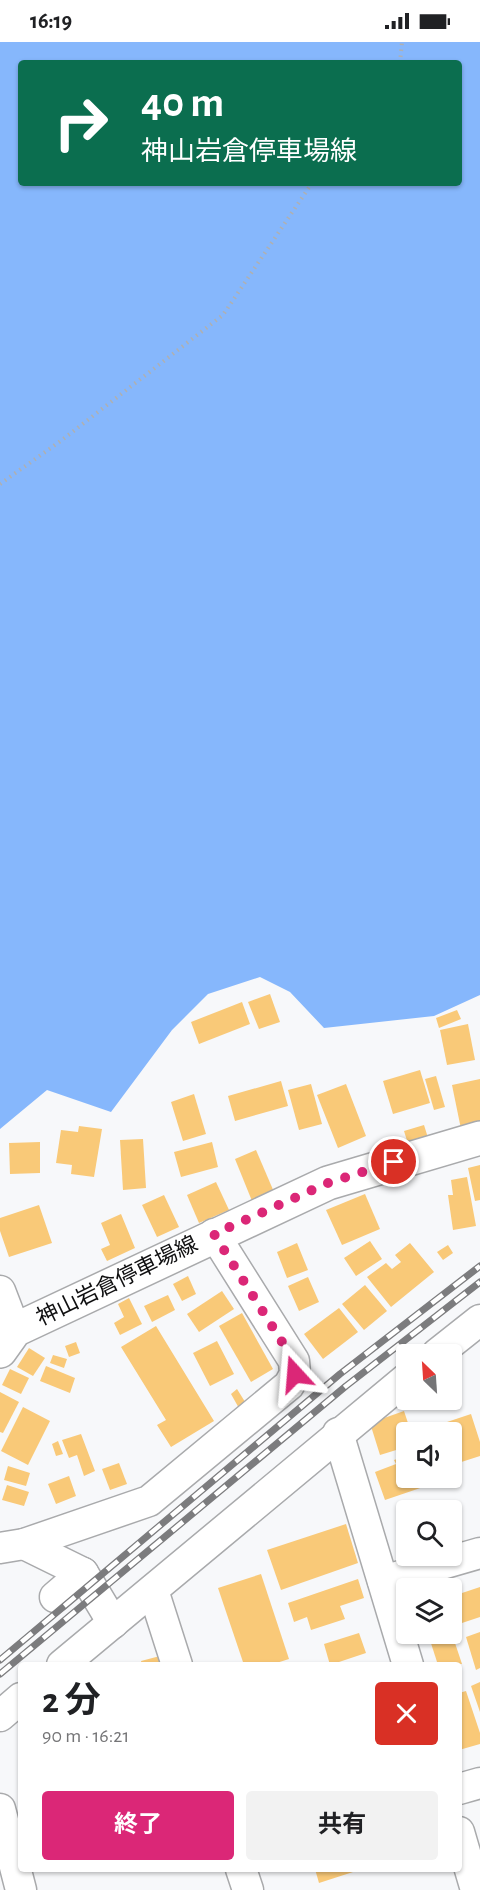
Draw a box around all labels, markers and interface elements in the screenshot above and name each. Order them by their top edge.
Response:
text: 16:19 [30,10,72,32]
text: 40 m [141,82,224,124]
icon: right [42,84,120,162]
text: 神山岩倉停車場線 [141,138,357,165]
pin [368,1136,419,1187]
icon: arrive [377,1145,410,1178]
street label: 神山岩倉停車場線 [33,1232,201,1329]
position arrow [263,1342,327,1406]
north arrow [396,1344,462,1410]
map controls [396,1344,462,1644]
button: sound [396,1422,462,1488]
button: search [396,1500,462,1566]
button: layers [396,1578,462,1644]
button: close [375,1682,438,1745]
text: 2 分 [42,1683,100,1719]
text: 90 m · 16:21 [42,1726,129,1746]
button: 終了 [42,1791,234,1860]
button: 共有 [246,1791,438,1860]

